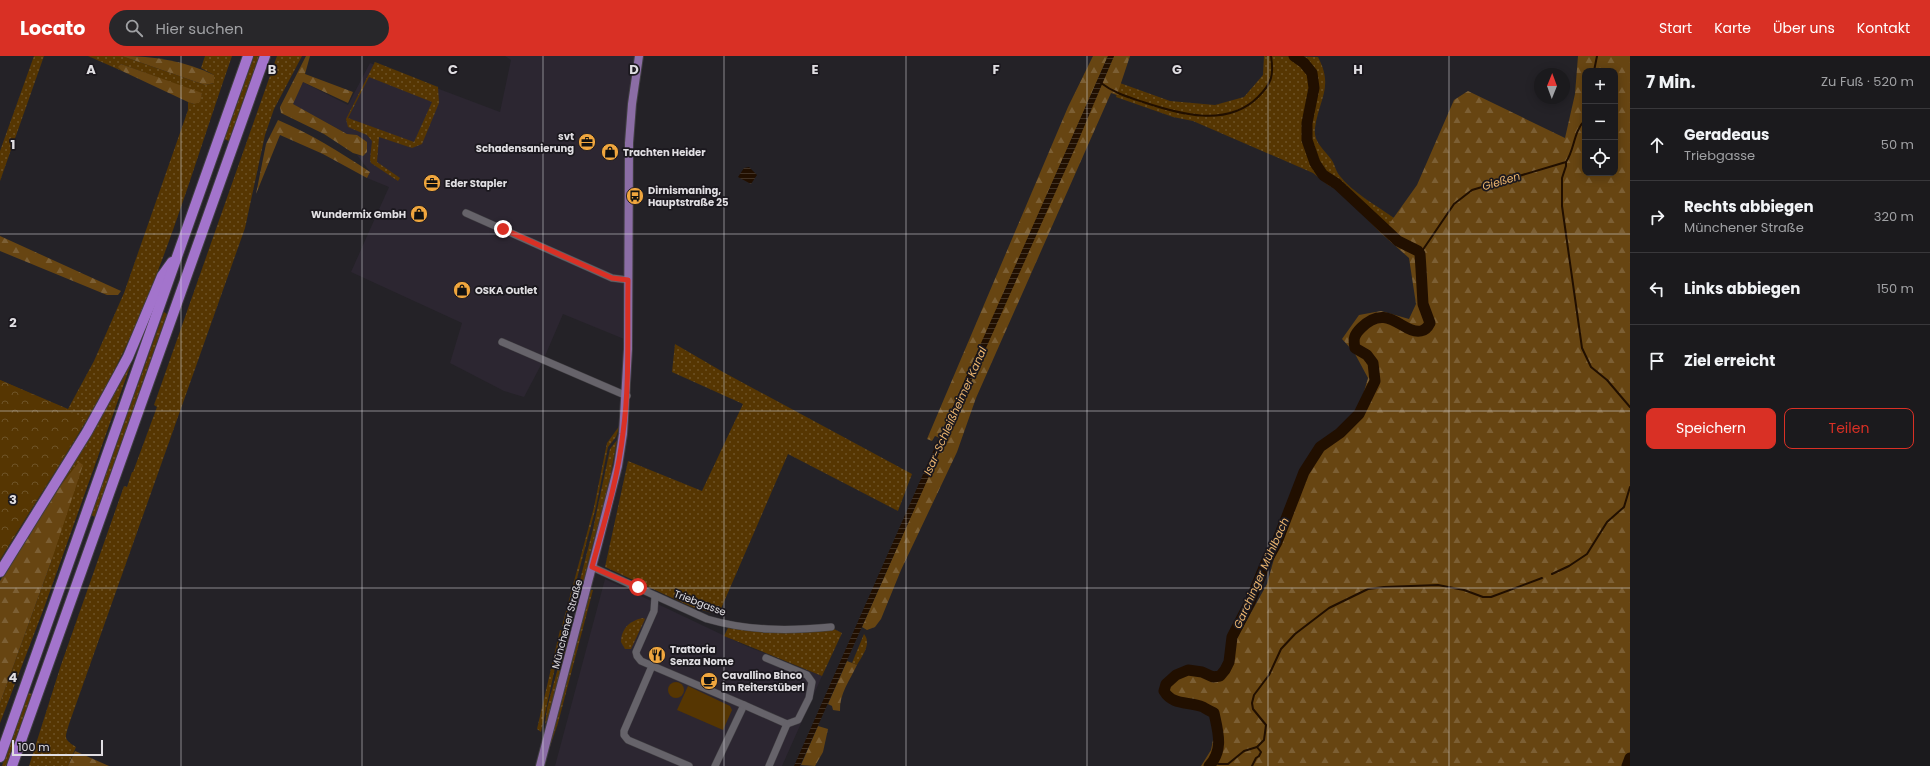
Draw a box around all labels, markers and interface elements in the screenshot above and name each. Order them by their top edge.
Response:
search box [109,10,389,46]
text: Locato [20,15,85,42]
icon: search [123,17,145,39]
text: Hier suchen [155,18,243,39]
text: Start [1659,18,1692,38]
text: Karte [1714,18,1751,38]
text: Über uns [1773,18,1835,38]
text: Kontakt [1857,18,1910,38]
text: A [86,60,96,79]
text: B [268,60,277,79]
text: C [448,60,458,79]
text: D [629,60,639,79]
text: E [811,60,819,79]
text: F [992,60,1000,79]
text: G [1172,60,1182,79]
text: H [1353,60,1363,79]
north arrow [1534,68,1570,104]
map controls [1582,68,1618,176]
button: + [1582,68,1618,104]
text: 7 Min. [1646,70,1696,94]
text: Zu Fuß · 520 m [1821,72,1914,91]
button: − [1582,104,1618,140]
text: Geradeaus [1684,124,1769,145]
place label: svt Schadensanierung [476,129,574,156]
office icon: svt Schadensanierung [577,132,597,152]
icon: ahead [1646,134,1668,156]
text: 1 [11,135,15,154]
text: 50 m [1881,135,1914,154]
button: locate [1582,140,1618,176]
shop icon: Trachten Heider [600,142,620,162]
place label: Trachten Heider [623,145,706,160]
text: Triebgasse [1684,146,1755,165]
water label: Gießen [1480,168,1522,194]
office icon: Eder Stapler [422,173,442,193]
place label: Eder Stapler [445,176,508,191]
place label: Dirnismaning, Hauptstraße 25 [648,183,729,210]
bus stop icon: Dirnismaning, Hauptstraße 25 [625,186,645,206]
text: Rechts abbiegen [1684,196,1814,217]
shop icon: Wundermix GmbH [409,204,429,224]
icon: right [1646,206,1668,228]
place label: Wundermix GmbH [311,207,406,222]
text: 320 m [1874,207,1914,226]
text: Münchener Straße [1684,218,1804,237]
route end [494,220,512,238]
icon: left [1646,278,1668,300]
text: Links abbiegen [1684,278,1800,299]
text: 150 m [1877,279,1914,298]
shop icon: OSKA Outlet [452,280,472,300]
place label: OSKA Outlet [475,283,537,298]
text: 2 [9,313,17,332]
water label: Isar-Schleißheimer Kanal [919,344,991,478]
icon: arrive [1646,350,1668,372]
text: Ziel erreicht [1684,350,1775,371]
button: Speichern [1646,408,1776,449]
button: Teilen [1784,408,1914,449]
text: 3 [9,490,17,509]
water label: Garchinger Mühlbach [1229,515,1293,631]
street label: Münchener Straße [548,578,586,670]
route start [629,578,647,596]
street label: Triebgasse [672,586,728,620]
place label: Trattoria Senza Nome [670,642,734,669]
restaurant icon: Trattoria Senza Nome [647,645,667,665]
text: 4 [9,668,18,687]
place label: Cavallino Binco im Reiterstüberl [722,668,804,695]
cafe icon: Cavallino Binco im Reiterstüberl [699,671,719,691]
scale bar [12,738,103,757]
text: 100 m [18,739,50,755]

